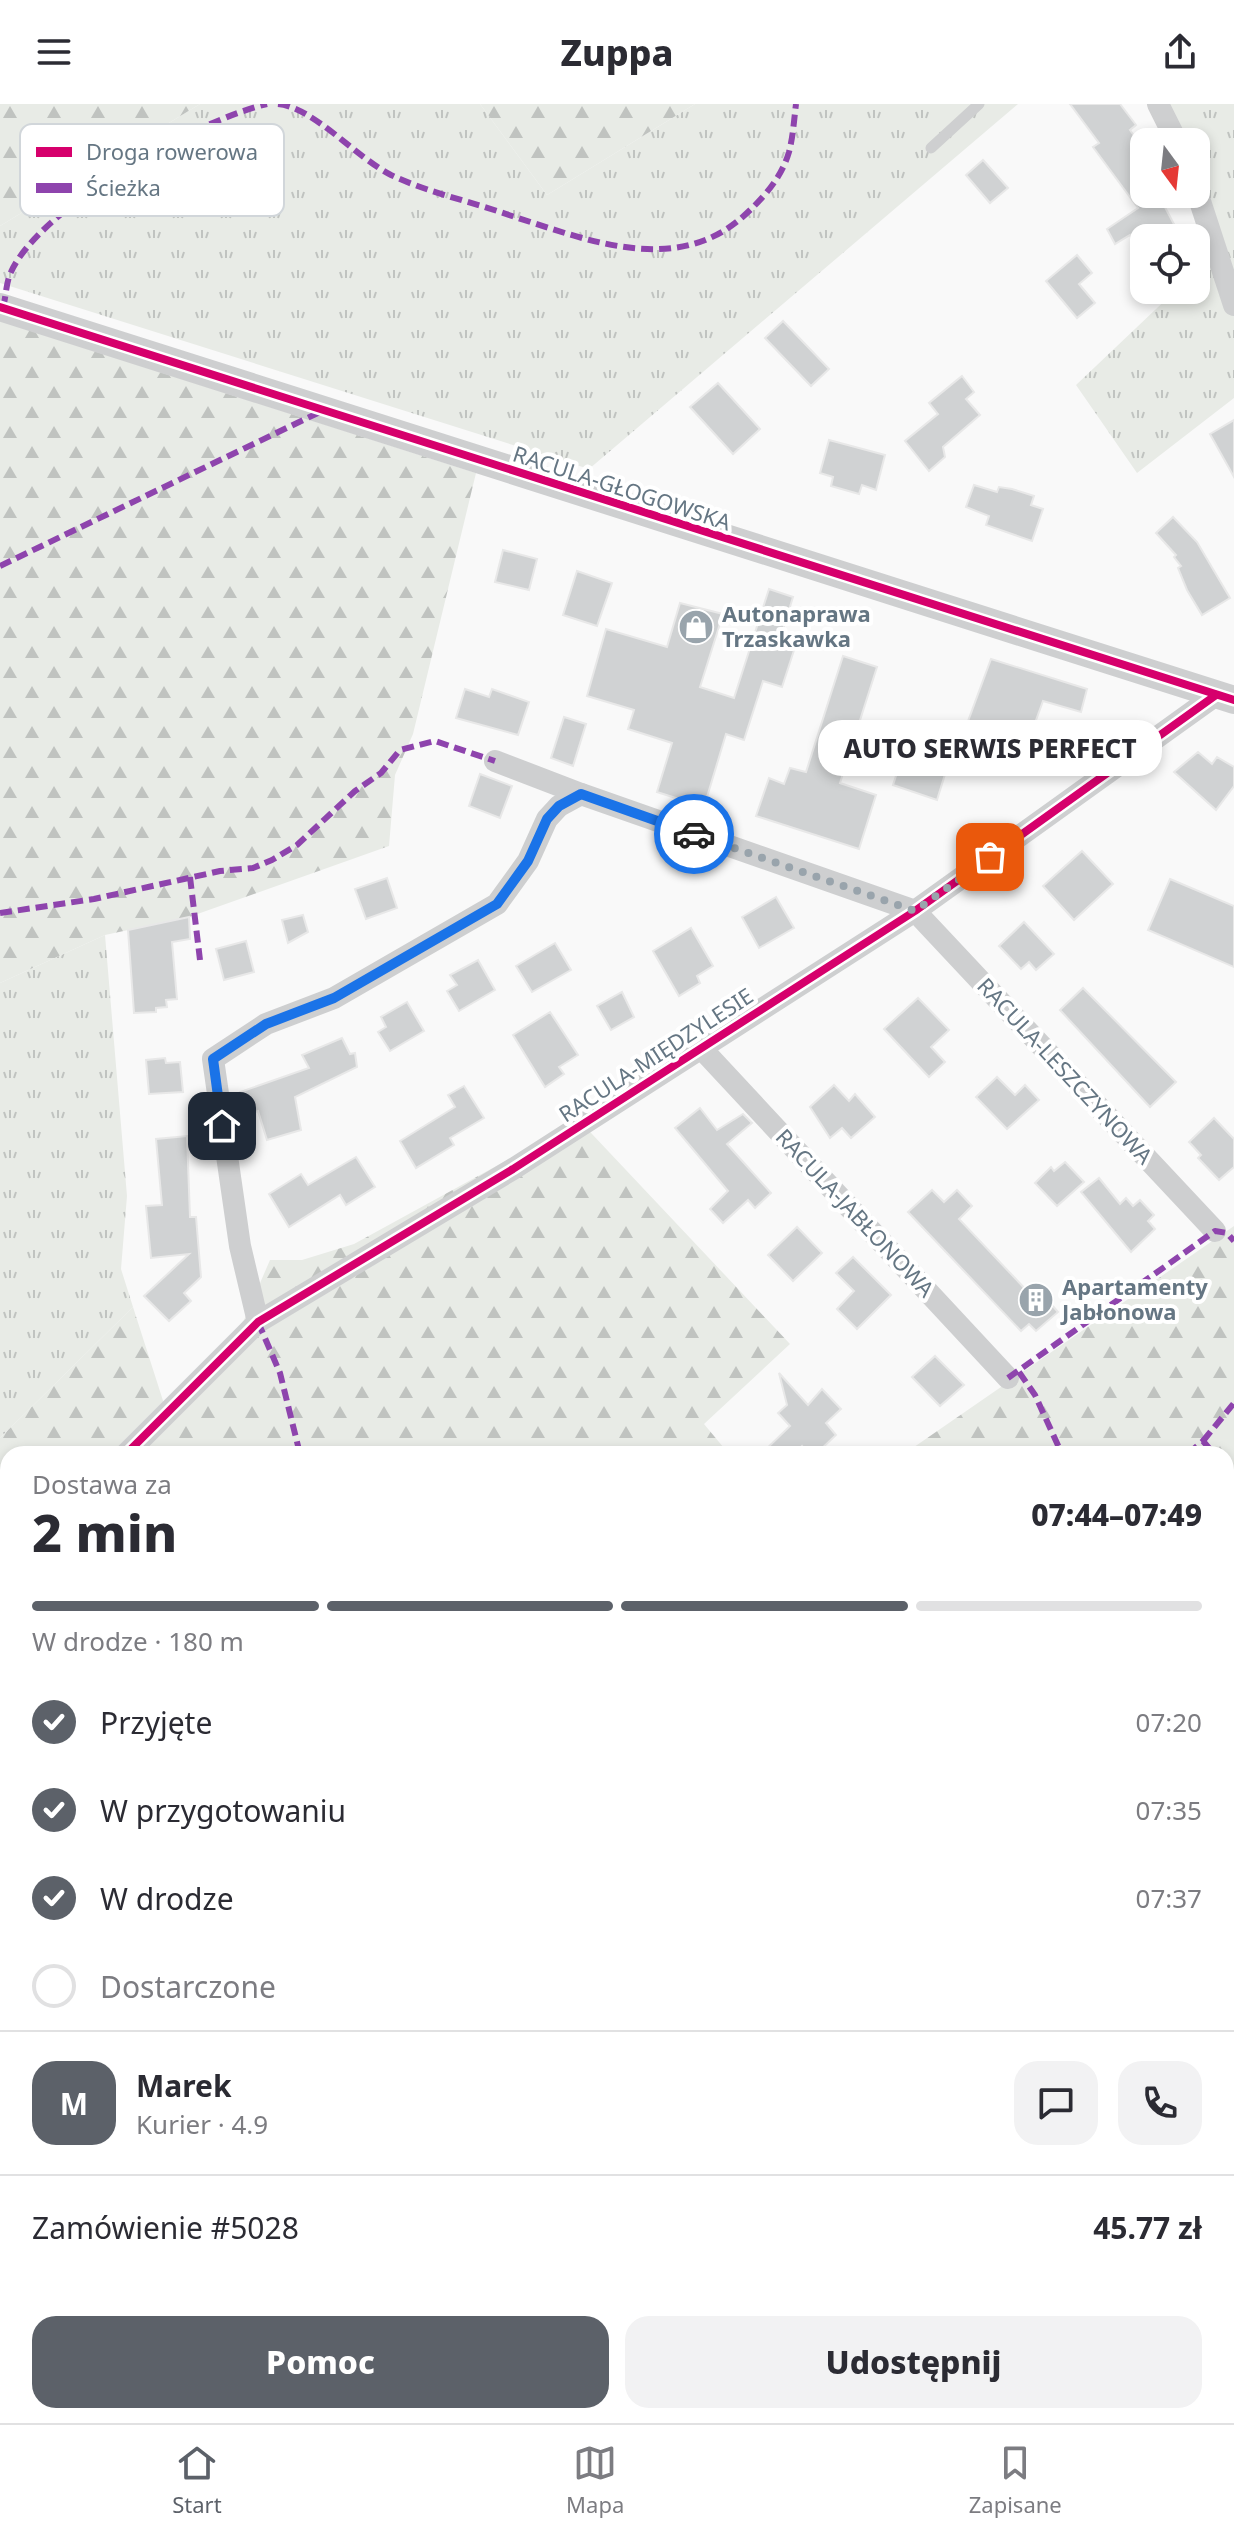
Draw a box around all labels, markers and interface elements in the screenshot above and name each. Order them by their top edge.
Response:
text: Zuppa [561,28,673,77]
icon: menu [32,30,76,74]
icon: share [1158,30,1202,74]
legend [20,124,284,216]
north arrow [1130,128,1210,208]
map controls [1130,128,1210,304]
text: Droga rowerowa [86,136,258,166]
text: Ścieżka [86,172,161,202]
button: locate [1130,224,1210,304]
street label: RACULA-GŁOGOWSKA [510,438,736,537]
place label: Autonaprawa Trzaskawka [722,598,871,653]
shop icon: Autonaprawa Trzaskawka [677,608,715,646]
callout: AUTO SERWIS PERFECT [818,721,1162,777]
text: AUTO SERWIS PERFECT [843,730,1137,766]
courier [654,794,734,874]
icon: car [672,812,716,856]
pin [956,823,1024,891]
icon: bag [968,835,1012,879]
street label: RACULA-LESZCZYNOWA [971,971,1161,1171]
street label: RACULA-MIĘDZYLESIE [553,980,758,1128]
pin [188,1092,256,1160]
icon: home [200,1104,244,1148]
street label: RACULA-JABŁONOWA [770,1122,942,1304]
place label: Apartamenty Jabłonowa [1060,1271,1208,1326]
building icon: Apartamenty Jabłonowa [1017,1281,1055,1319]
text: Dostawa za [32,1466,172,1502]
text: 07:44–07:49 [1031,1494,1202,1535]
text: 2 min [32,1496,177,1567]
text: W drodze · 180 m [32,1623,244,1659]
icon: check [32,1700,76,1744]
text: Przyjęte [100,1702,212,1743]
text: 07:20 [1136,1704,1202,1740]
icon: check [32,1788,76,1832]
text: W przygotowaniu [100,1790,346,1831]
text: 07:35 [1136,1792,1202,1828]
icon: check [32,1876,76,1920]
text: W drodze [100,1878,234,1919]
text: 07:37 [1136,1880,1202,1916]
text: Dostarczone [100,1966,276,2007]
button: chat [1014,2061,1098,2145]
button: phone [1118,2061,1202,2145]
text: Marek [136,2065,232,2106]
text: M [60,2083,88,2124]
text: Kurier · 4.9 [136,2106,268,2142]
text: Zamówienie #5028 [32,2207,299,2248]
text: 45.77 zł [1093,2207,1202,2248]
button: Pomoc [32,2316,609,2408]
button: Udostępnij [625,2316,1202,2408]
tab: Start [172,2441,222,2519]
tab: Mapa [566,2441,624,2519]
tab: Zapisane [969,2441,1062,2519]

